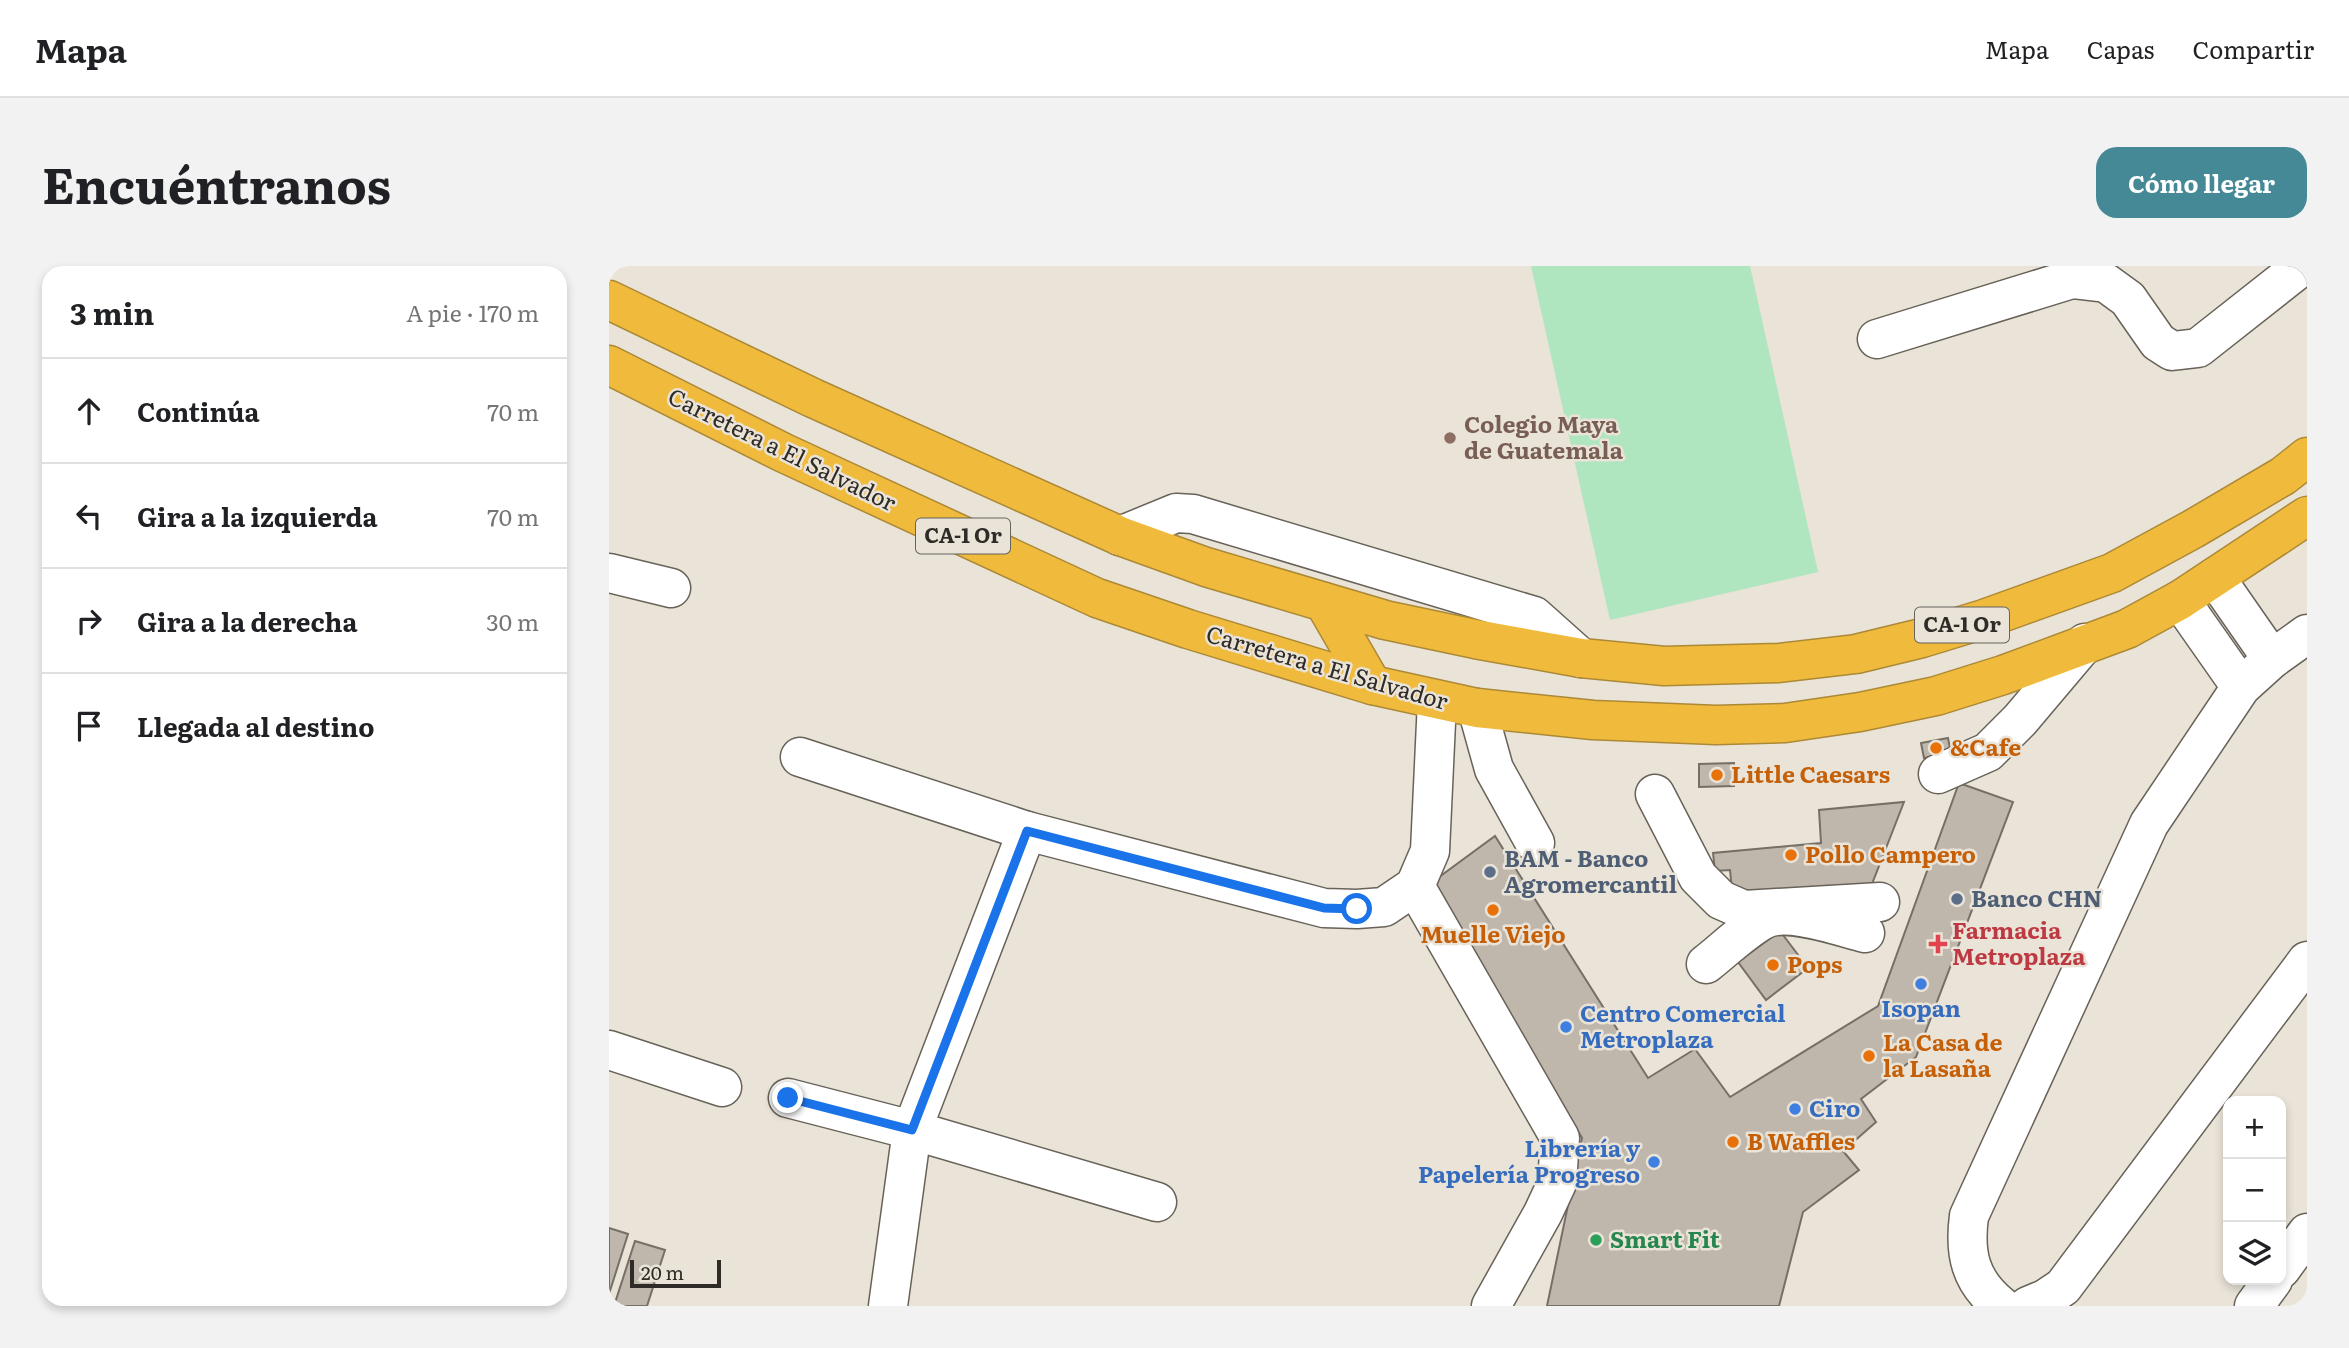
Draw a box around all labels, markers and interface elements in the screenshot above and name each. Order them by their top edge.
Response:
text: Mapa [35,24,127,73]
text: Mapa [1985,31,2049,66]
text: Capas [2087,31,2154,66]
text: Compartir [2192,31,2314,66]
text: Encuéntranos [42,146,391,219]
button: Cómo llegar [2096,147,2307,218]
text: 3 min [70,290,154,334]
text: A pie · 170 m [406,295,539,329]
street label: Carretera a El Salvador [663,378,903,518]
text: Continúa [137,391,260,430]
icon: ahead [70,392,108,430]
text: 70 m [487,394,539,428]
place label: Colegio Maya de Guatemala [1464,406,1624,466]
marker: Colegio Maya de Guatemala [1442,430,1458,446]
text: Gira a la izquierda [137,496,378,535]
icon: left [70,497,108,535]
text: 70 m [487,499,539,533]
road number: CA-1 Or [916,518,1010,554]
text: Gira a la derecha [137,601,357,640]
icon: right [70,602,108,640]
text: 30 m [486,604,539,638]
road number: CA-1 Or [1915,608,2009,642]
street label: Carretera a El Salvador [1203,615,1453,717]
text: Llegada al destino [137,706,374,745]
icon: arrive [70,707,108,745]
place label: &Cafe [1950,729,2021,763]
marker: &Cafe [1928,740,1944,756]
place label: Little Caesars [1731,756,1890,790]
marker: Little Caesars [1709,767,1725,783]
place label: Pollo Campero [1805,836,1976,870]
place label: BAM - Banco Agromercantil [1504,840,1677,900]
marker: Pollo Campero [1783,847,1799,863]
marker: BAM - Banco Agromercantil [1482,864,1498,880]
place label: Banco CHN [1971,880,2102,914]
marker: Banco CHN [1949,891,1965,907]
route start [1341,893,1372,924]
marker: Muelle Viejo [1485,902,1501,918]
place label: Farmacia Metroplaza [1952,912,2086,972]
place label: Muelle Viejo [1420,916,1566,950]
marker: Farmacia Metroplaza [1930,936,1946,952]
place label: Pops [1787,946,1842,980]
marker: Pops [1765,957,1781,973]
marker: Isopan [1913,976,1929,992]
place label: Isopan [1881,990,1961,1024]
place label: Centro Comercial Metroplaza [1580,995,1786,1055]
marker: Centro Comercial Metroplaza [1558,1019,1574,1035]
place label: La Casa de la Lasaña [1883,1024,2003,1084]
marker: La Casa de la Lasaña [1861,1048,1877,1064]
route end [772,1082,803,1113]
place label: Ciro [1809,1090,1860,1124]
map controls [2223,1096,2286,1285]
button: + [2223,1096,2286,1159]
marker: Ciro [1787,1101,1803,1117]
place label: B Waffles [1747,1123,1855,1157]
place label: Librería y Papelería Progreso [1418,1130,1640,1190]
marker: B Waffles [1725,1134,1741,1150]
marker: Librería y Papelería Progreso [1646,1154,1662,1170]
button: − [2223,1159,2286,1222]
place label: Smart Fit [1610,1221,1720,1255]
button: layers [2223,1222,2286,1285]
marker: Smart Fit [1588,1232,1604,1248]
scale bar [630,1257,721,1289]
text: 20 m [641,1258,684,1286]

